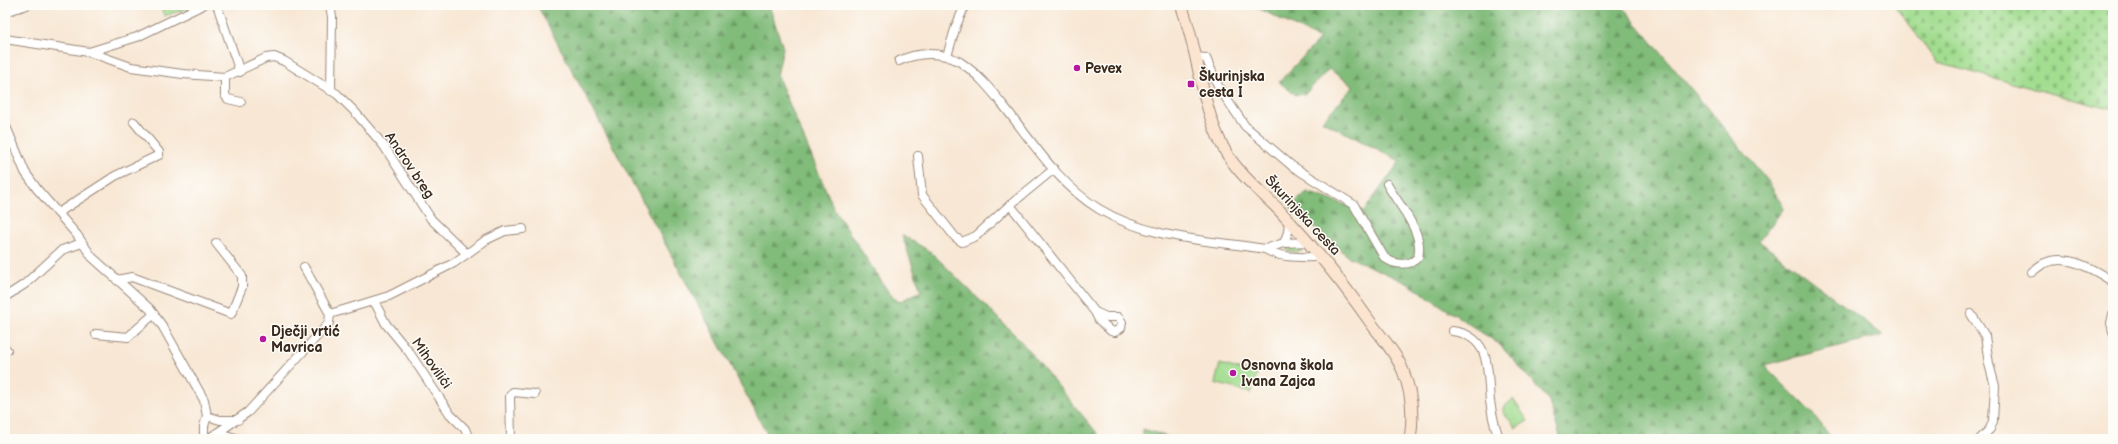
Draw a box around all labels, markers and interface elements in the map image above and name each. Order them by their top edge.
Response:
place label: Pevex [1085,60,1123,77]
marker: Pevex [1072,63,1082,73]
place label: Škurinjska cesta I [1199,66,1265,101]
marker: Škurinjska cesta I [1186,79,1196,89]
street label: Androv breg [381,129,438,202]
street label: Škurinjska cesta [1261,171,1345,259]
place label: Dječji vrtić Mavrica [271,323,340,356]
marker: Dječji vrtić Mavrica [258,334,268,344]
street label: Mihovilići [408,335,455,392]
place label: Osnovna škola Ivana Zajca [1241,357,1333,390]
marker: Osnovna škola Ivana Zajca [1228,368,1238,378]

